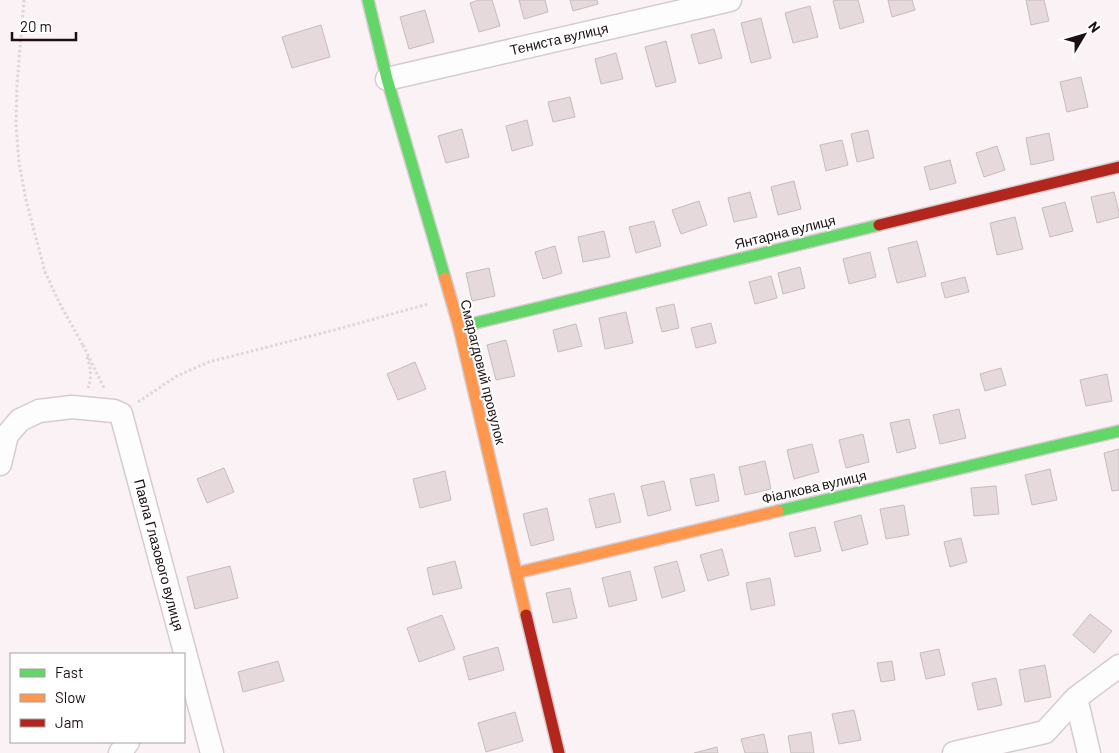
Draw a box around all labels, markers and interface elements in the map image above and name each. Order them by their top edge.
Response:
scale bar [12,10,76,42]
north arrow [1059,10,1109,60]
text: 20 m [20,17,52,35]
text: N [1085,18,1104,36]
street label: Тениста вулиця [508,19,610,58]
street label: Янтарна вулиця [733,211,837,252]
street label: Смарагдовий провулок [457,298,510,447]
street label: Фіалкова вулиця [760,466,868,507]
street label: Павла Глазового вулиця [131,477,188,633]
legend [10,653,185,743]
text: Fast [55,663,83,681]
text: Slow [55,688,86,706]
text: Jam [55,713,84,731]

